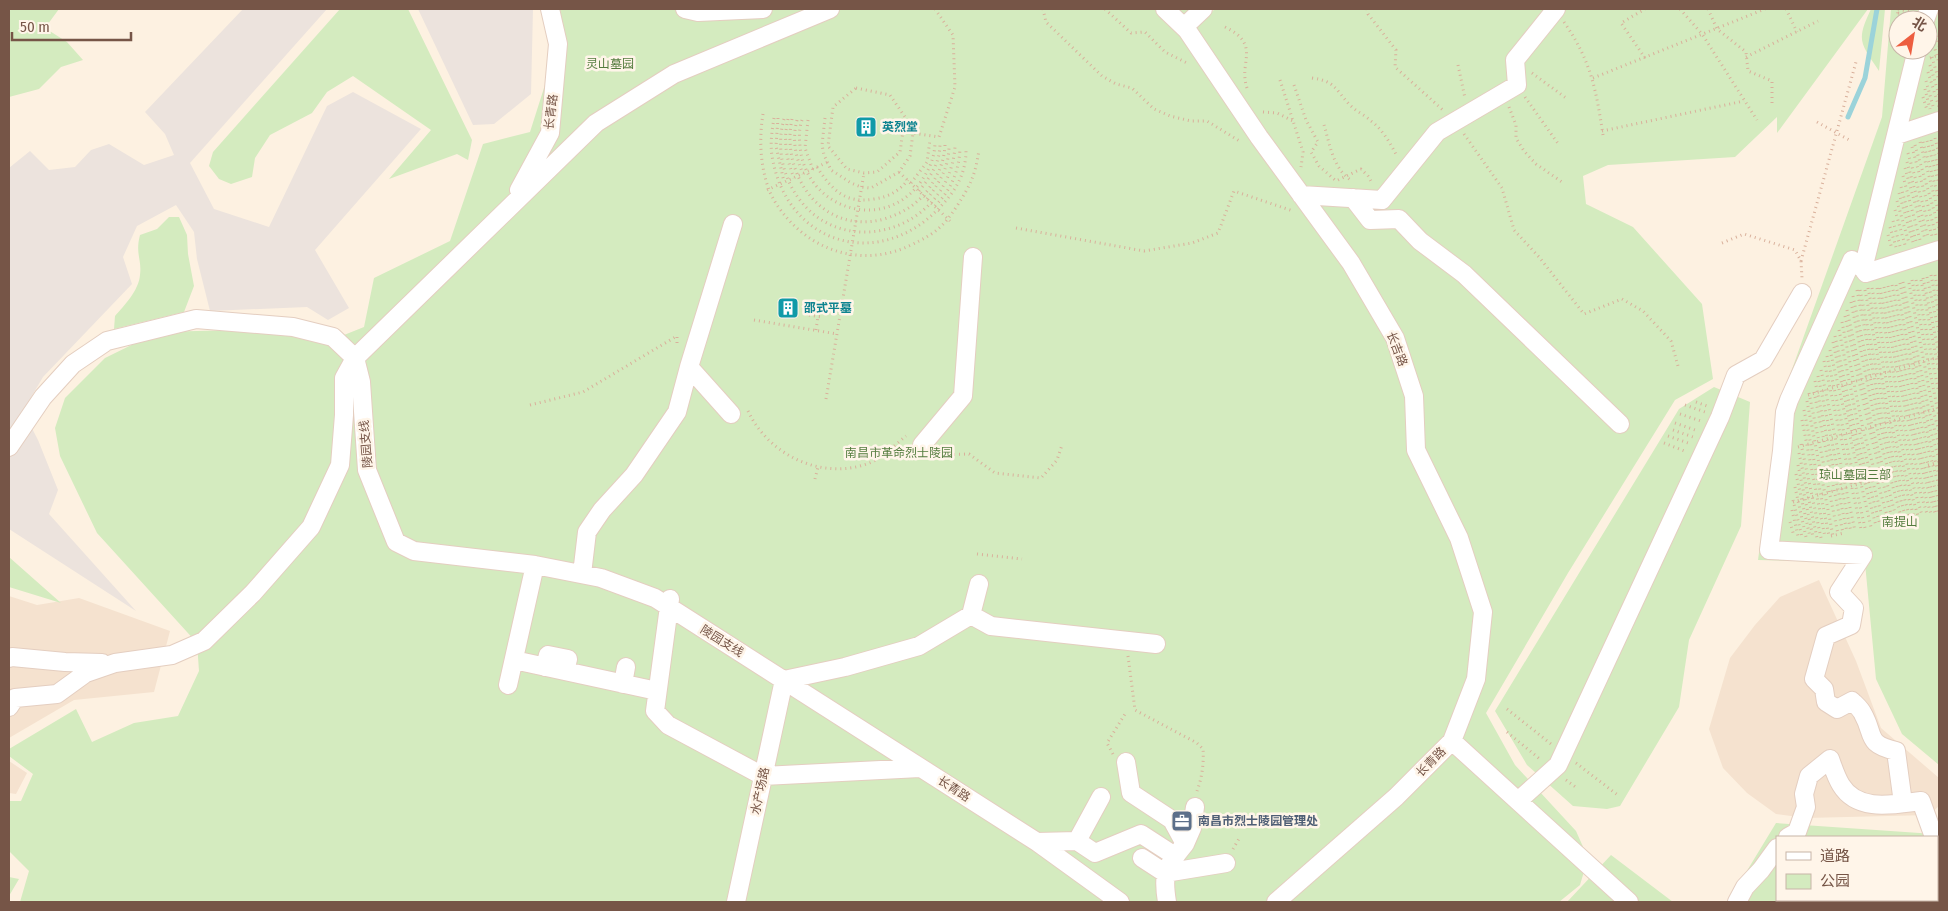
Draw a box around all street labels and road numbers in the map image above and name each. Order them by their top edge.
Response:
street label: 长青路 [542,93,560,131]
street label: 长吉路 [1384,330,1410,368]
street label: 陵园支线 [357,419,375,469]
street label: 陵园支线 [698,622,746,660]
street label: 长青路 [1413,744,1449,780]
street label: 水产场路 [748,766,772,816]
street label: 长青路 [935,773,973,805]

